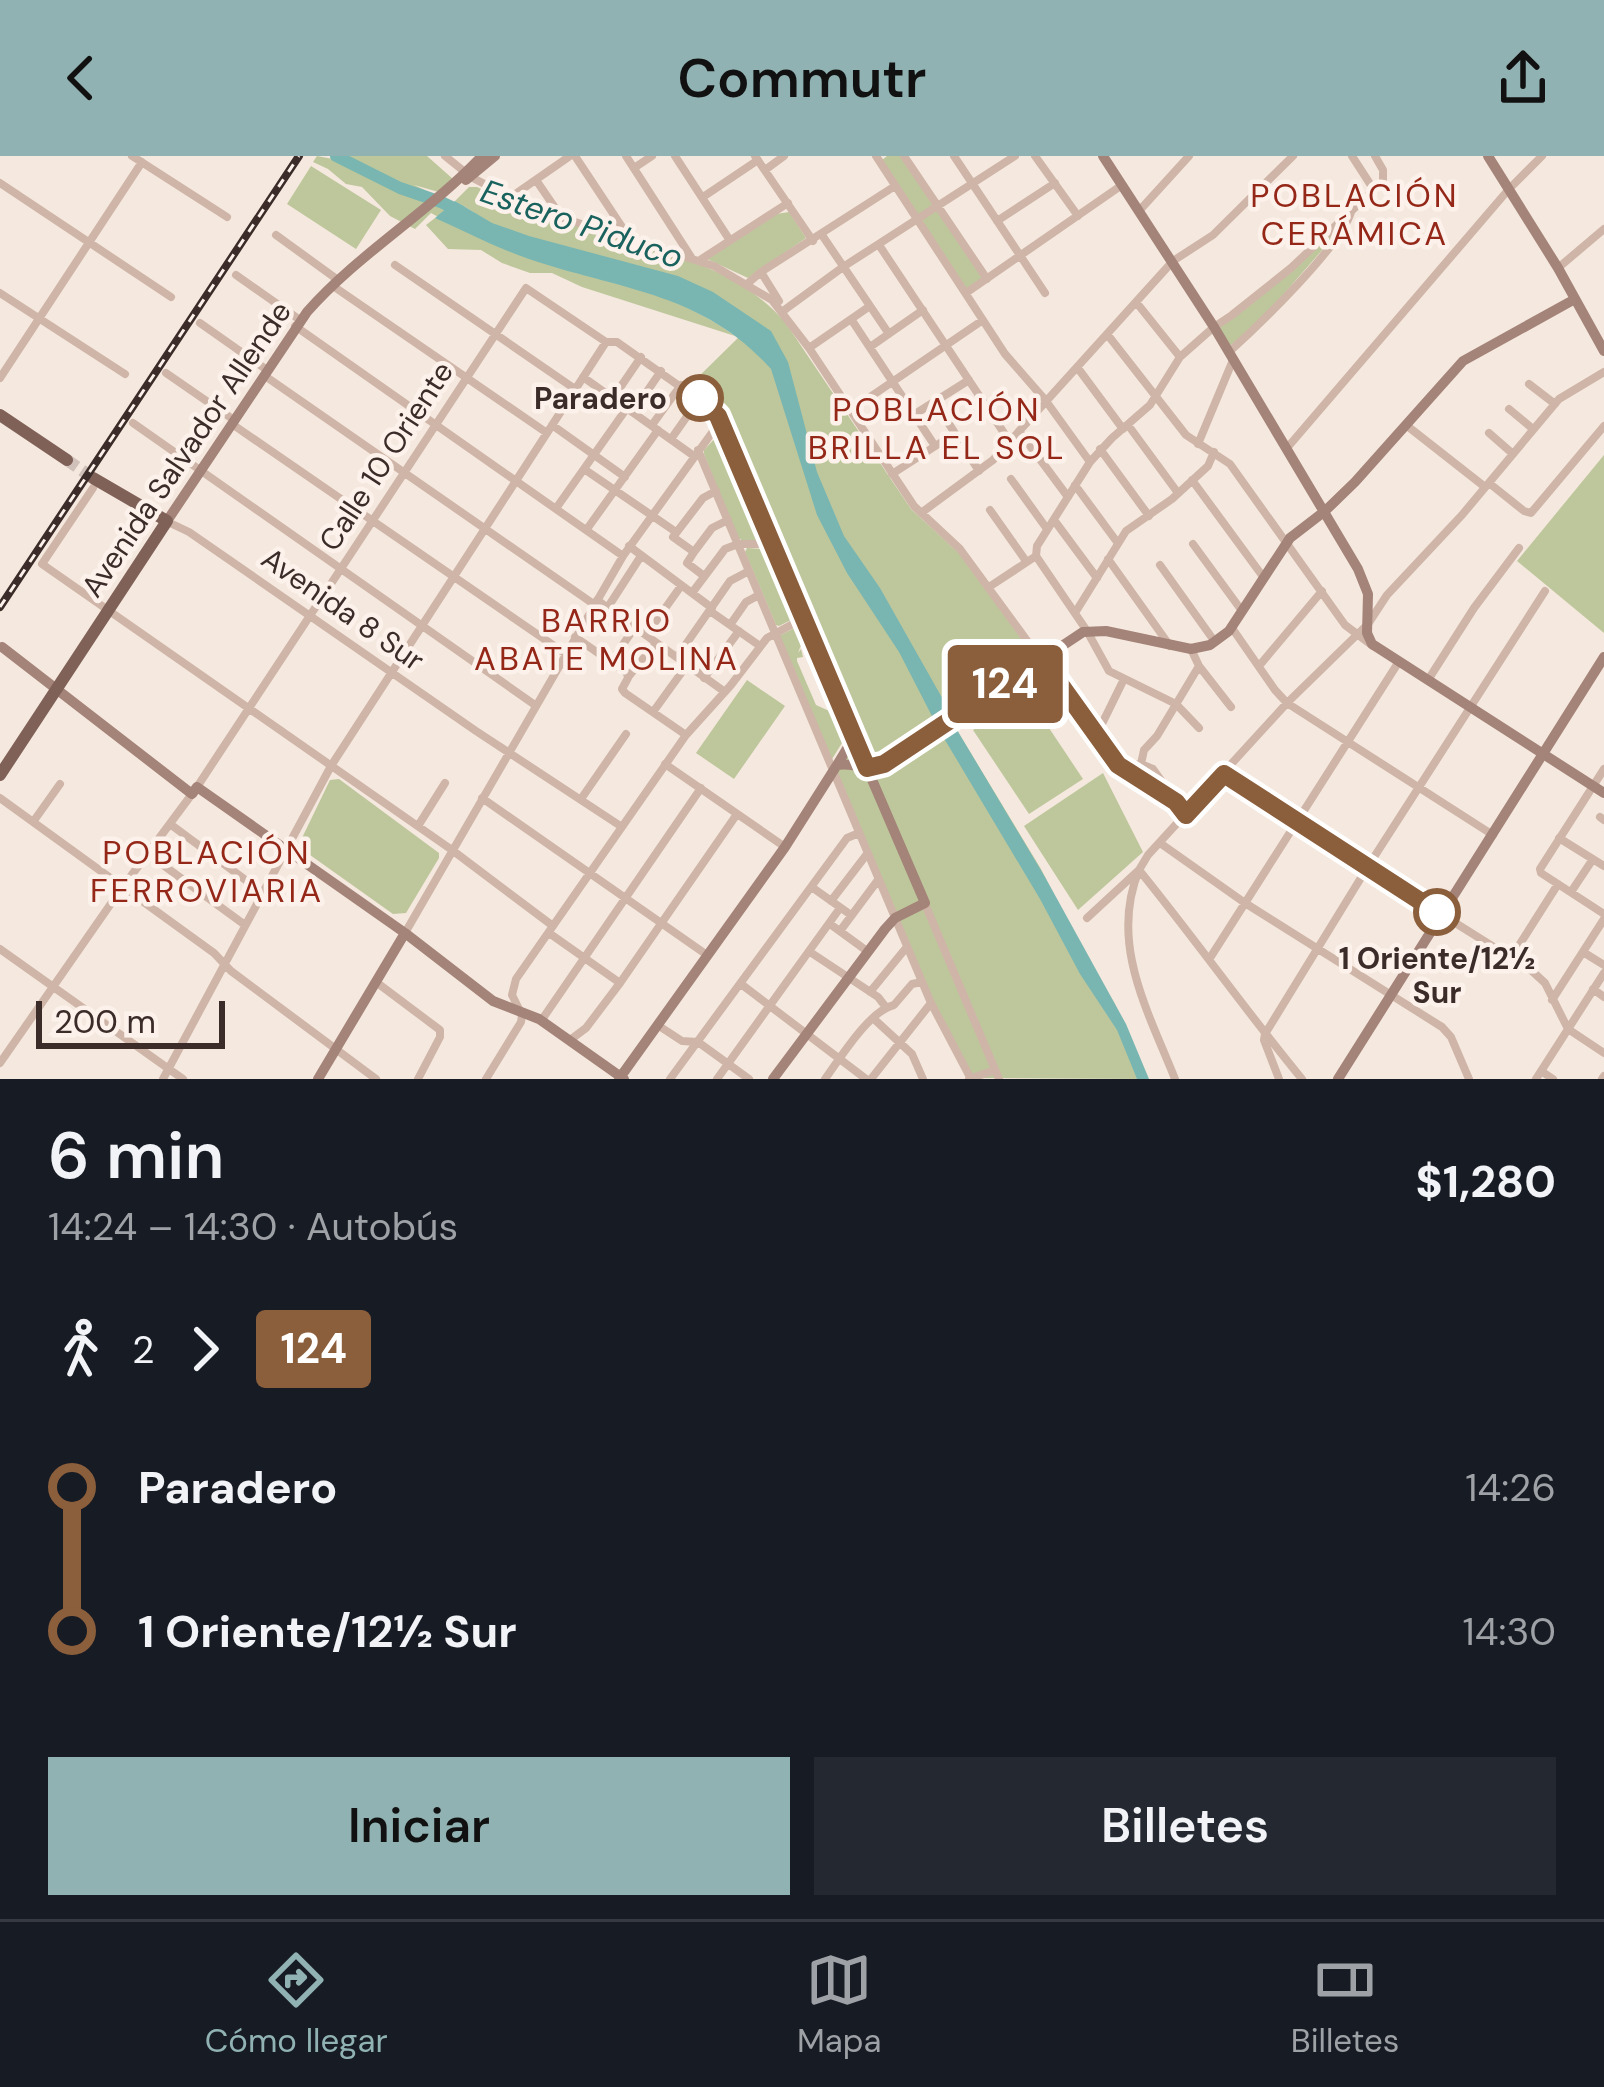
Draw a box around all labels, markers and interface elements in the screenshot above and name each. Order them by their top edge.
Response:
text: Commutr [678,43,927,114]
icon: back [48,45,114,111]
icon: share [1490,45,1556,111]
water label: Estero Piduco [475,169,689,279]
district label: POBLACIÓN CERÁMICA [1250,174,1460,255]
street label: Avenida Salvador Allende [72,293,300,605]
street label: Calle 10 Oriente [310,354,462,558]
marker: Paradero [678,376,722,420]
place label: Paradero [534,379,667,418]
district label: POBLACIÓN BRILLA EL SOL [808,388,1066,469]
street label: Avenida 8 Sur [254,539,432,679]
district label: BARRIO ABATE MOLINA [474,599,740,680]
line badge: 124 [936,645,1074,723]
text: 124 [972,656,1038,711]
district label: POBLACIÓN FERROVIARIA [90,831,324,912]
marker: 1 Oriente/12½ Sur [1415,890,1459,934]
place label: 1 Oriente/12½ Sur [1339,939,1535,1012]
scale bar [36,995,225,1048]
text: 200 m [54,1000,156,1043]
text: 6 min [48,1113,224,1198]
text: $1,280 [1416,1152,1556,1211]
text: 14:24 – 14:30 · Autobús [48,1201,458,1252]
icon: walk [48,1316,114,1382]
icon: forward [172,1316,238,1382]
text: 124 [280,1321,347,1376]
text: 2 [132,1324,154,1375]
text: Paradero [138,1458,337,1517]
text: 14:26 [1465,1462,1556,1513]
text: 1 Oriente/12½ Sur [138,1602,517,1661]
text: 14:30 [1463,1606,1556,1657]
button: Iniciar [48,1757,790,1895]
button: Billetes [814,1757,1556,1895]
tab: Cómo llegar [205,1947,388,2062]
tab: Mapa [797,1947,881,2062]
tab: Billetes [1291,1947,1399,2062]

